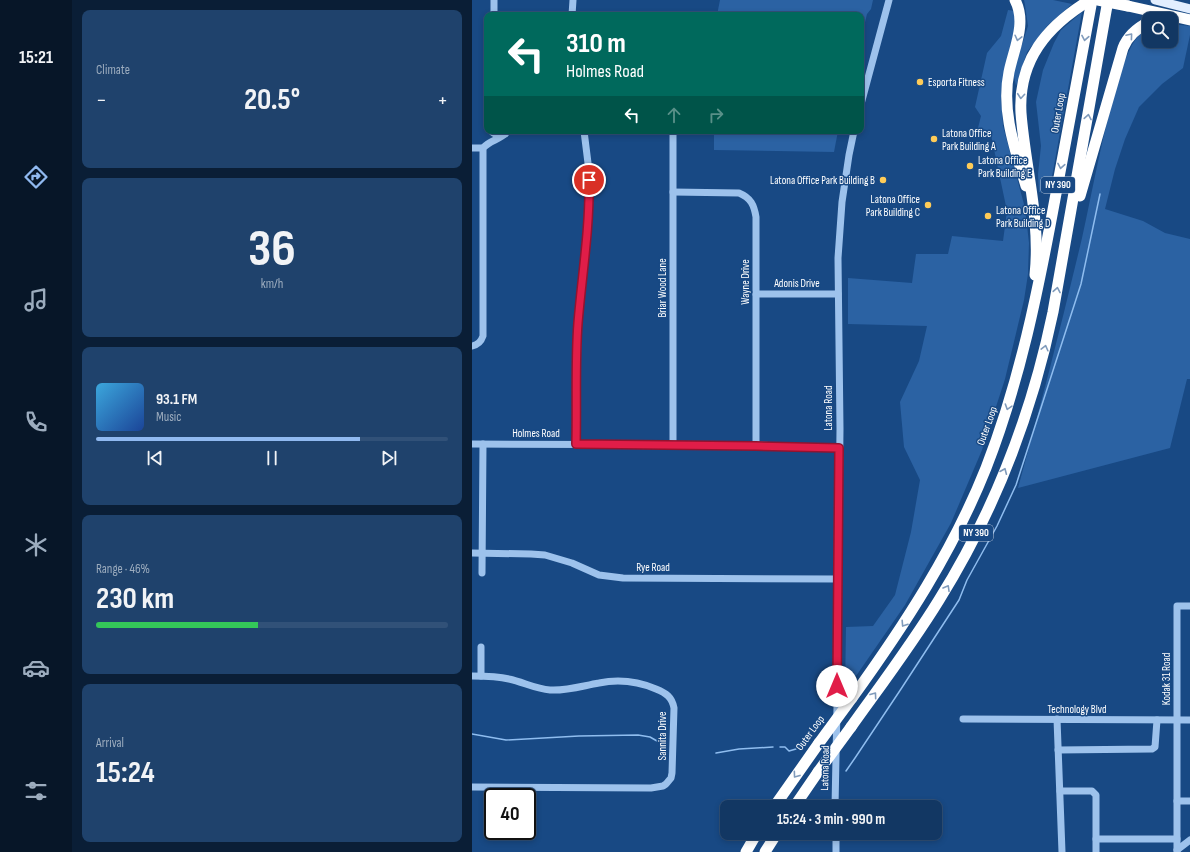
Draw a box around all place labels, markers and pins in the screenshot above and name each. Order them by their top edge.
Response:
place label: Esporta Fitness [928,76,985,89]
marker: Esporta Fitness [915,77,925,87]
place label: Latona Office Park Building A [942,127,996,153]
marker: Latona Office Park Building A [929,134,939,144]
place label: Latona Office Park Building E [978,154,1031,180]
marker: Latona Office Park Building E [965,161,975,171]
pin [572,163,606,197]
place label: Latona Office Park Building B [770,174,875,187]
marker: Latona Office Park Building B [878,175,888,185]
place label: Latona Office Park Building C [866,193,920,219]
marker: Latona Office Park Building C [923,200,933,210]
place label: Latona Office Park Building D [996,204,1050,230]
marker: Latona Office Park Building D [983,211,993,221]

